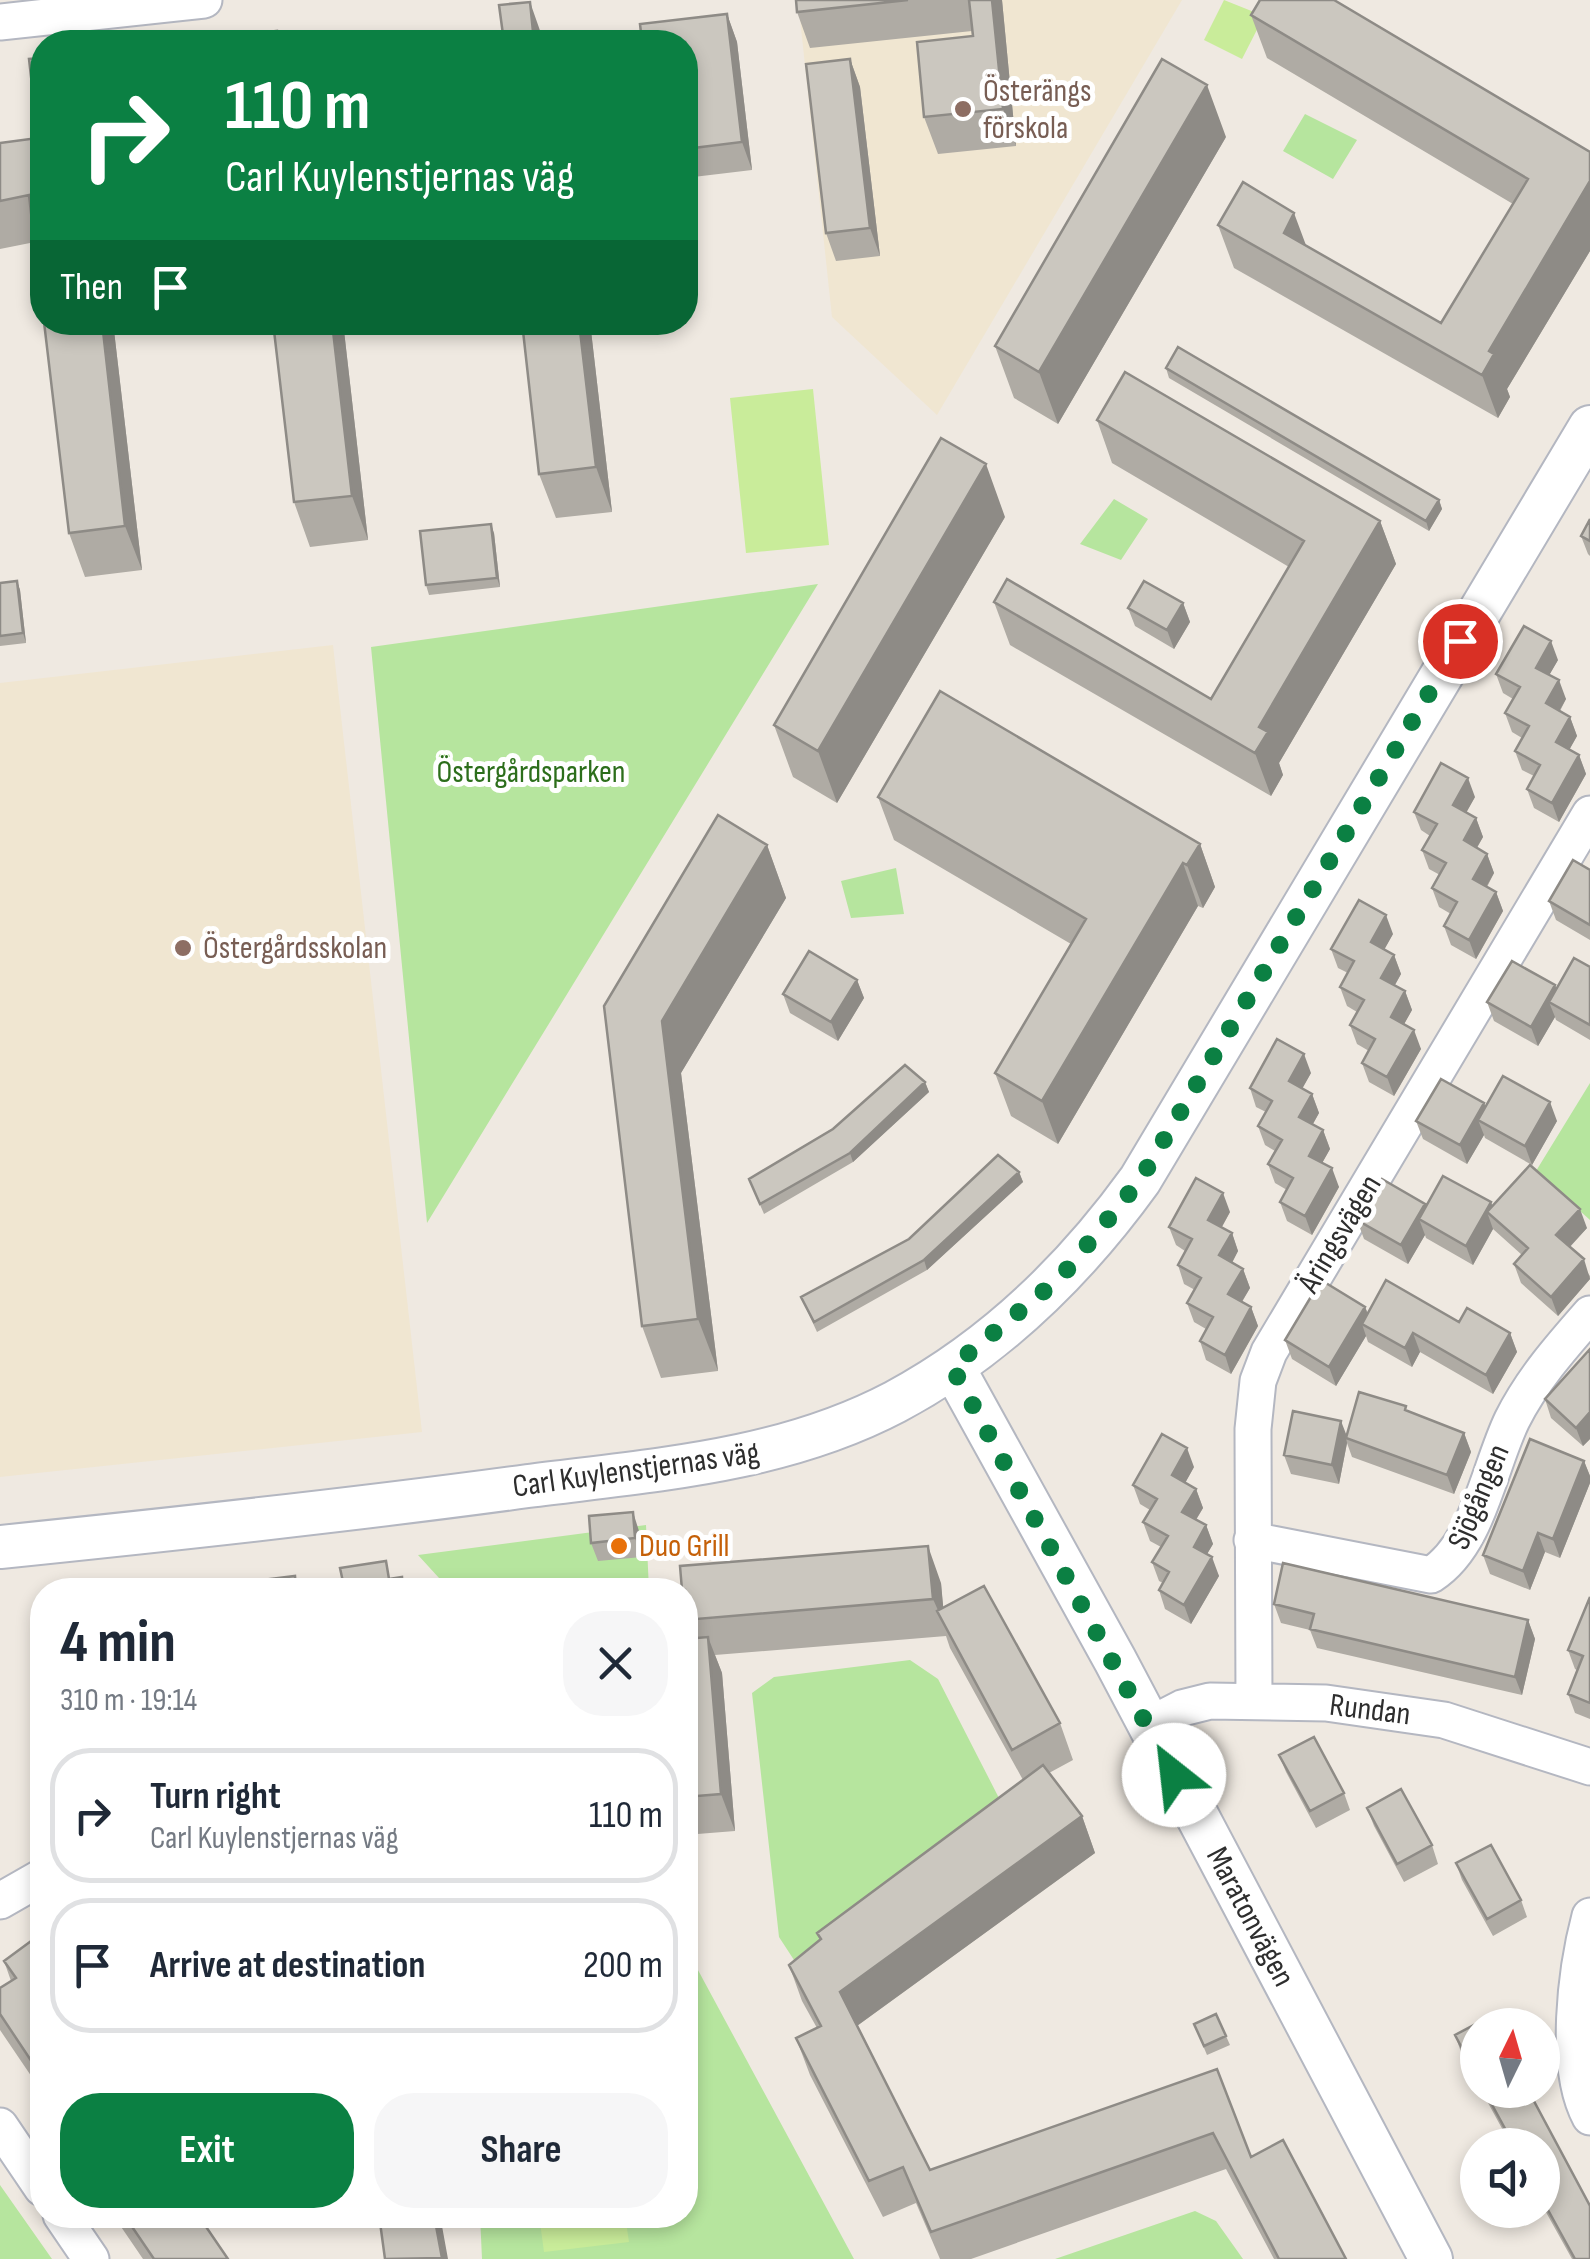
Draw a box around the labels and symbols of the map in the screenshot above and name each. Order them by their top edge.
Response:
place label: Österängs förskola [983,72,1092,148]
marker: Österängs förskola [952,98,974,120]
pin [1418,599,1503,684]
park label: Östergårdsparken [436,753,626,792]
place label: Östergårdsskolan [203,929,387,968]
marker: Östergårdsskolan [172,937,194,959]
street label: Äringsvägen [1289,1168,1390,1301]
street label: Carl Kuylenstjernas väg [510,1433,762,1507]
street label: Sjögången [1440,1439,1518,1555]
place label: Duo Grill [639,1527,730,1566]
marker: Duo Grill [608,1535,630,1557]
street label: Rundan [1327,1686,1413,1734]
position arrow [1122,1723,1226,1827]
street label: Maratonvägen [1197,1841,1303,1993]
north arrow [1460,2008,1560,2108]

